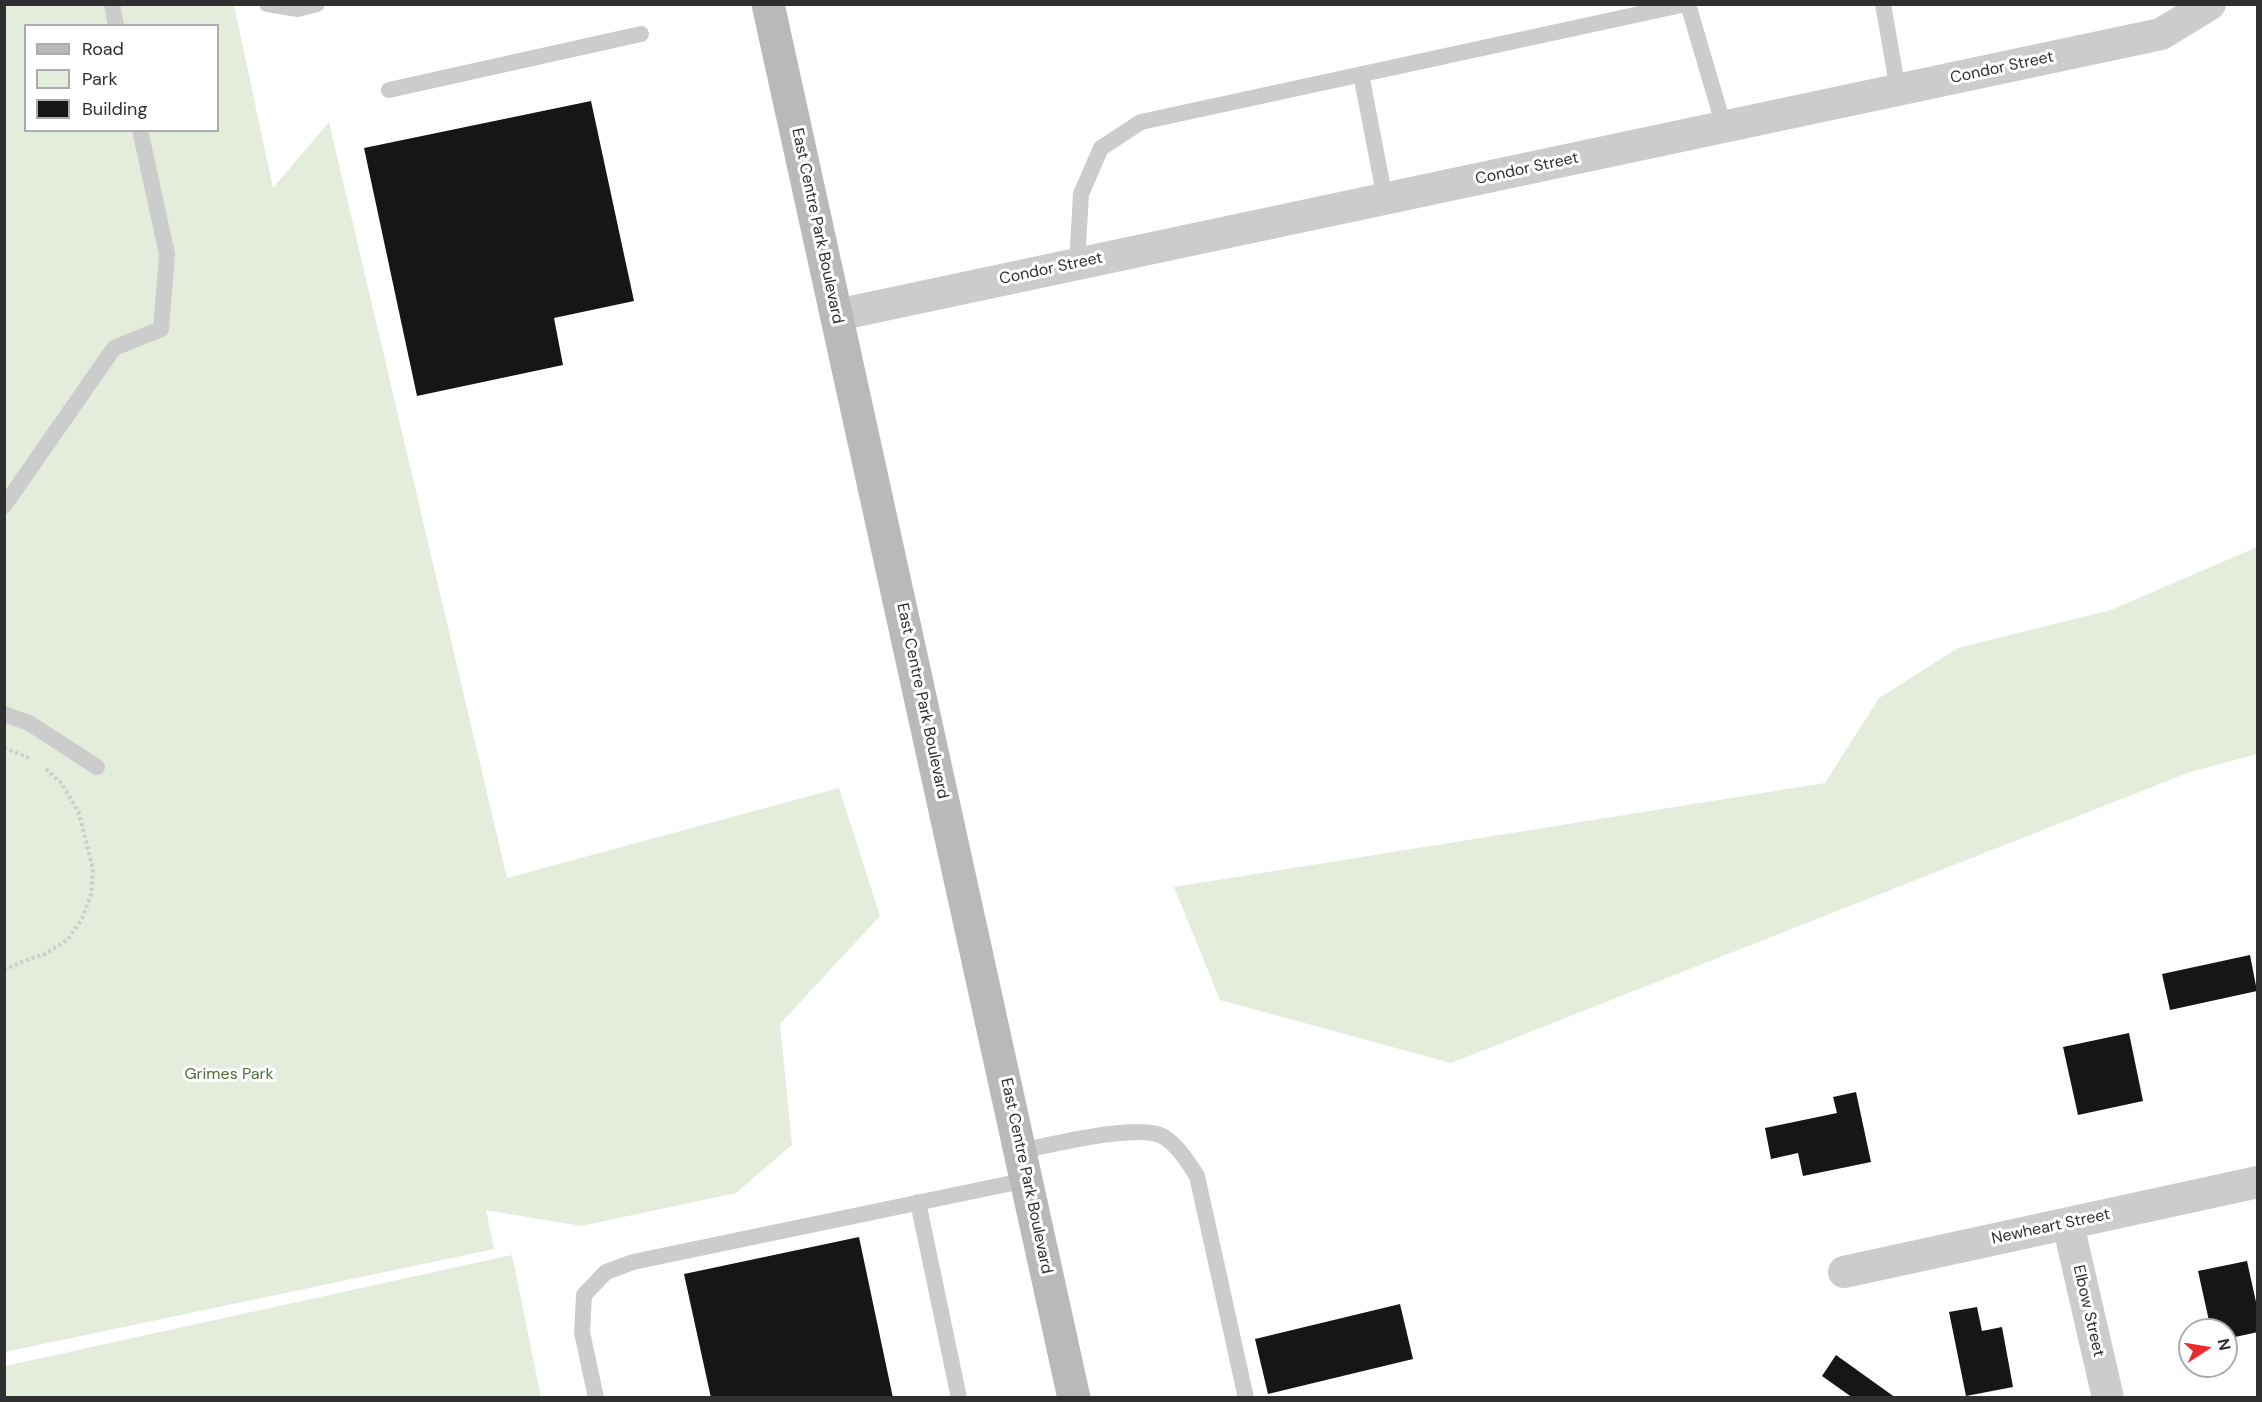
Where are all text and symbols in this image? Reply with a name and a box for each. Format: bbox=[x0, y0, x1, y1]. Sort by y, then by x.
legend bbox=[24, 24, 219, 132]
text: Road bbox=[82, 37, 124, 61]
street label: Condor Street bbox=[1949, 48, 2055, 88]
text: Park bbox=[82, 67, 118, 91]
text: Building bbox=[82, 97, 147, 121]
street label: East Centre Park Boulevard bbox=[787, 126, 847, 326]
street label: Condor Street bbox=[1474, 149, 1580, 189]
street label: Condor Street bbox=[998, 249, 1104, 289]
street label: East Centre Park Boulevard bbox=[892, 601, 952, 801]
park label: Grimes Park bbox=[184, 1065, 274, 1085]
street label: East Centre Park Boulevard bbox=[996, 1076, 1056, 1276]
street label: Newheart Street bbox=[1990, 1205, 2112, 1249]
street label: Elbow Street bbox=[2068, 1263, 2108, 1359]
north arrow bbox=[2178, 1318, 2238, 1378]
text: N bbox=[2213, 1337, 2236, 1352]

